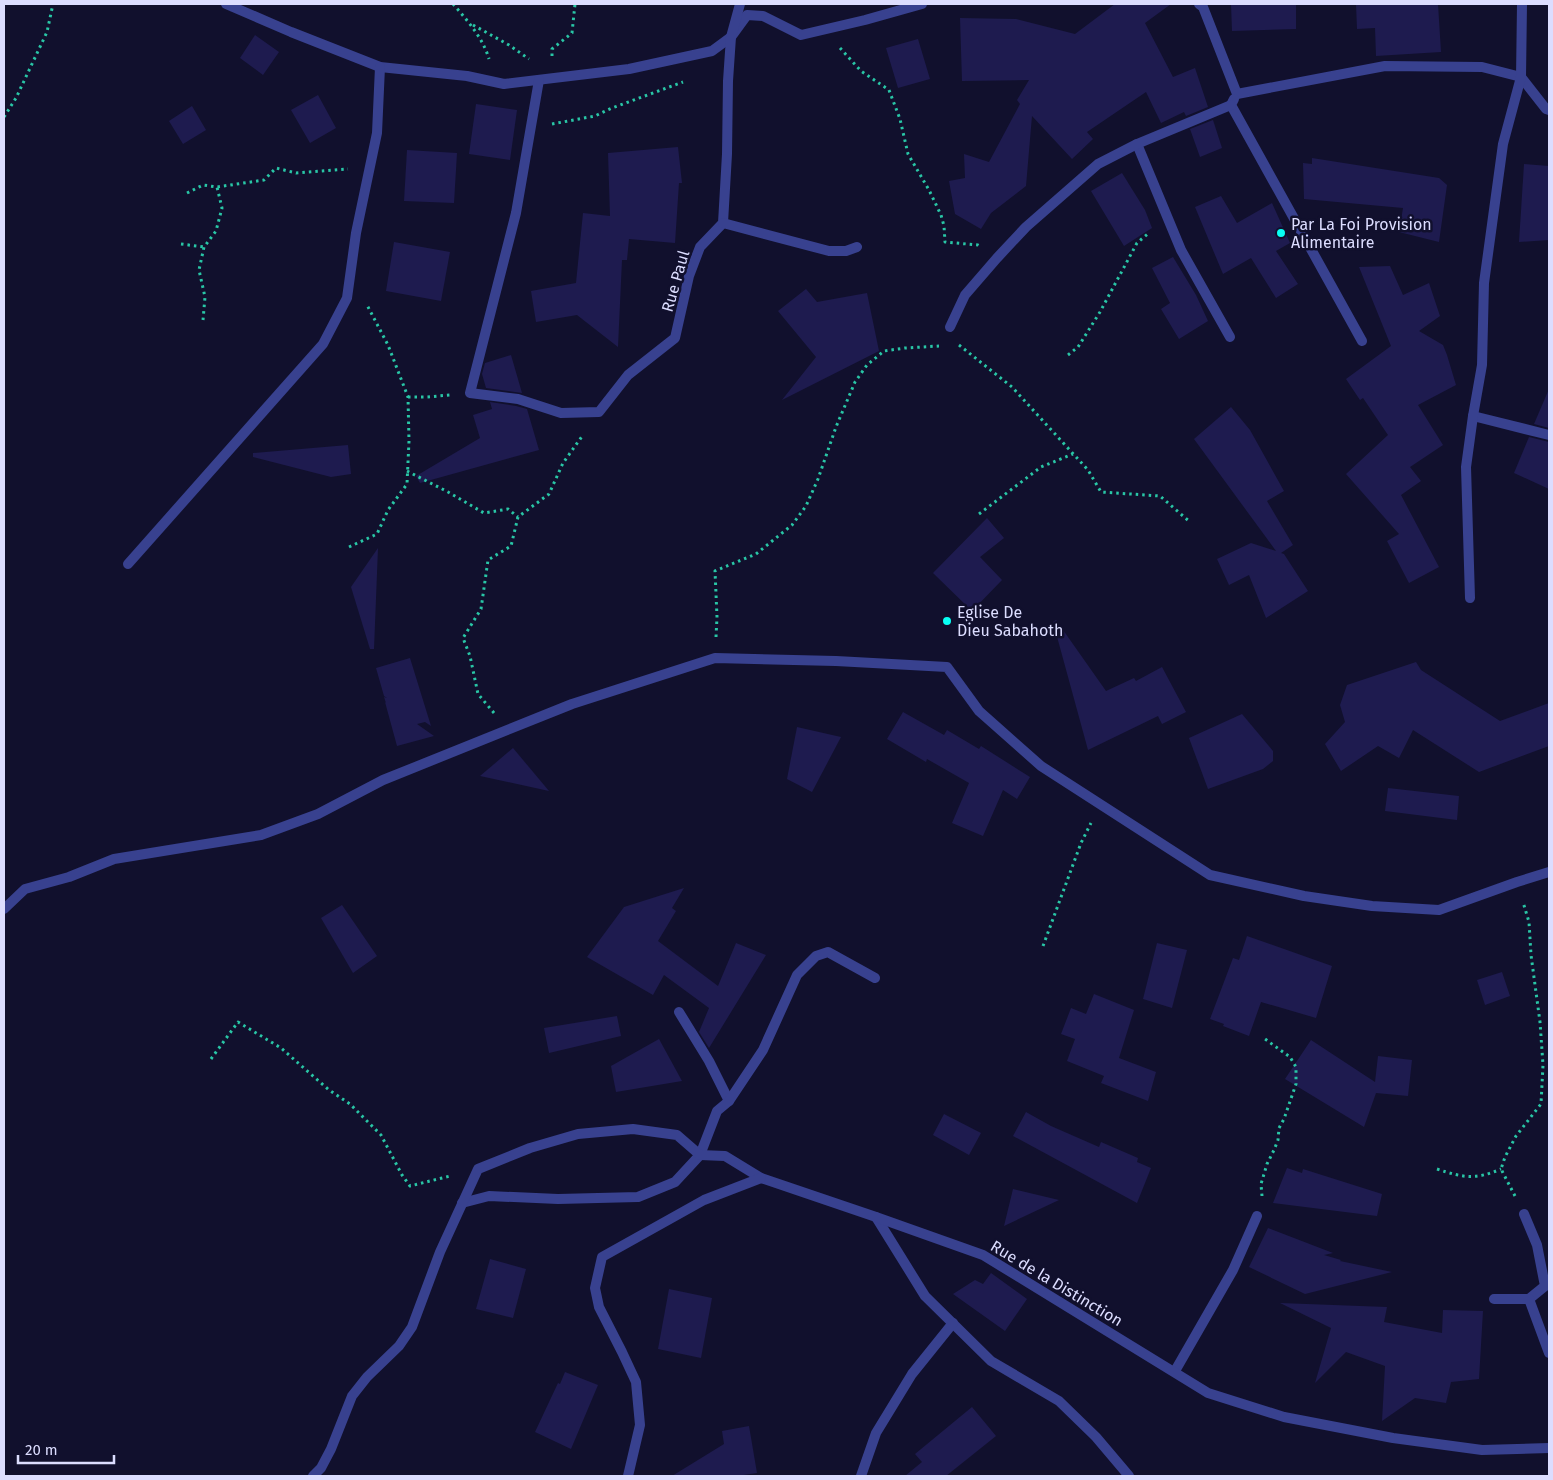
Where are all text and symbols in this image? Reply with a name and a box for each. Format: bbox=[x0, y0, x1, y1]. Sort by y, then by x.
place label: Par La Foi Provision Alimentaire bbox=[1291, 215, 1432, 252]
marker: Par La Foi Provision Alimentaire bbox=[1275, 227, 1287, 239]
street label: Rue Paul bbox=[658, 248, 693, 314]
place label: Eglise De Dieu Sabahoth bbox=[957, 603, 1063, 640]
marker: Eglise De Dieu Sabahoth bbox=[941, 615, 953, 627]
street label: Rue de la Distinction bbox=[987, 1236, 1126, 1330]
scale bar bbox=[18, 1432, 114, 1464]
text: 20 m bbox=[25, 1441, 58, 1459]

